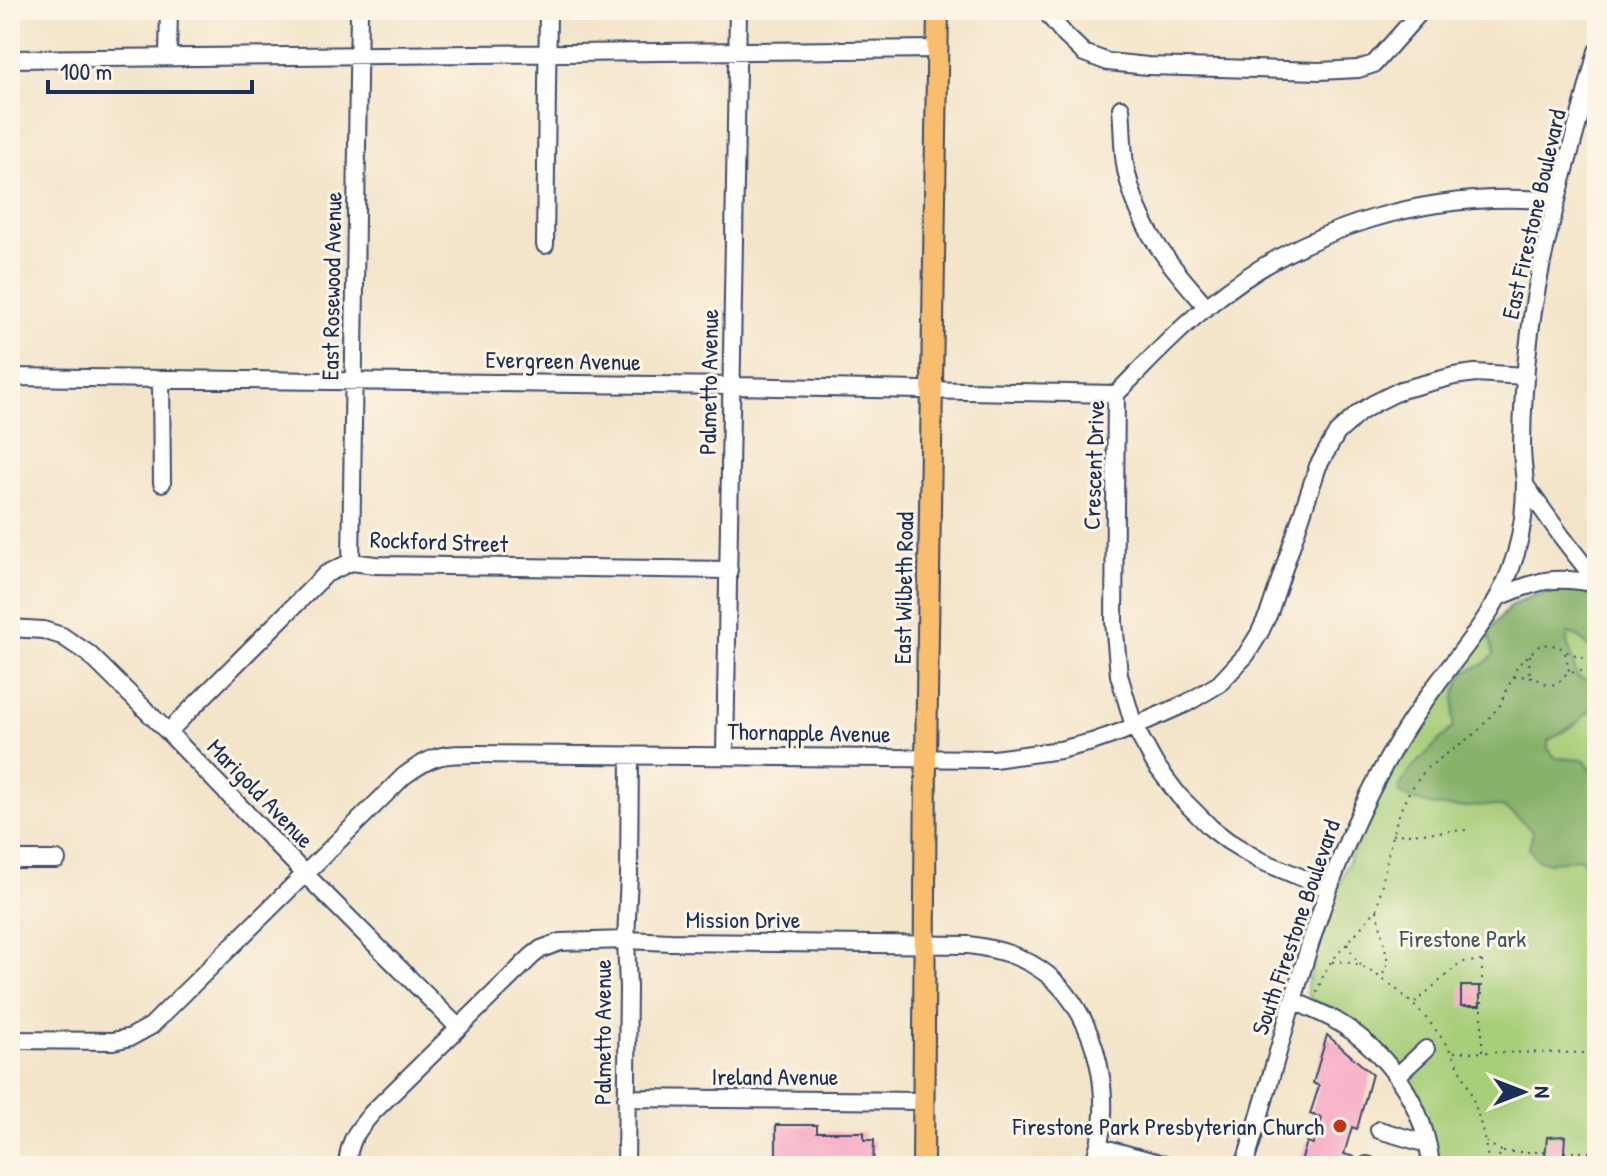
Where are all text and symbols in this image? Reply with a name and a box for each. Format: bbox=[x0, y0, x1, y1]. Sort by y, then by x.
scale bar bbox=[48, 44, 252, 94]
text: 100 m bbox=[60, 55, 112, 87]
street label: East Firestone Boulevard bbox=[1493, 106, 1573, 322]
street label: East Rosewood Avenue bbox=[313, 191, 349, 381]
street label: Palmetto Avenue bbox=[691, 308, 725, 455]
street label: Evergreen Avenue bbox=[485, 343, 641, 377]
street label: Crescent Drive bbox=[1075, 399, 1111, 530]
street label: East Wilbeth Road bbox=[886, 512, 920, 664]
street label: Rockford Street bbox=[369, 523, 509, 559]
street label: Thornapple Avenue bbox=[727, 715, 891, 749]
street label: Marigold Avenue bbox=[201, 731, 322, 855]
street label: South Firestone Boulevard bbox=[1243, 815, 1347, 1039]
street label: Mission Drive bbox=[686, 903, 801, 935]
park label: Firestone Park bbox=[1399, 922, 1526, 954]
street label: Palmetto Avenue bbox=[586, 959, 618, 1105]
north arrow bbox=[1483, 1052, 1563, 1132]
street label: Ireland Avenue bbox=[712, 1060, 839, 1092]
text: N bbox=[1528, 1086, 1558, 1098]
place label: Firestone Park Presbyterian Church bbox=[1012, 1110, 1324, 1142]
marker: Firestone Park Presbyterian Church bbox=[1331, 1117, 1349, 1135]

